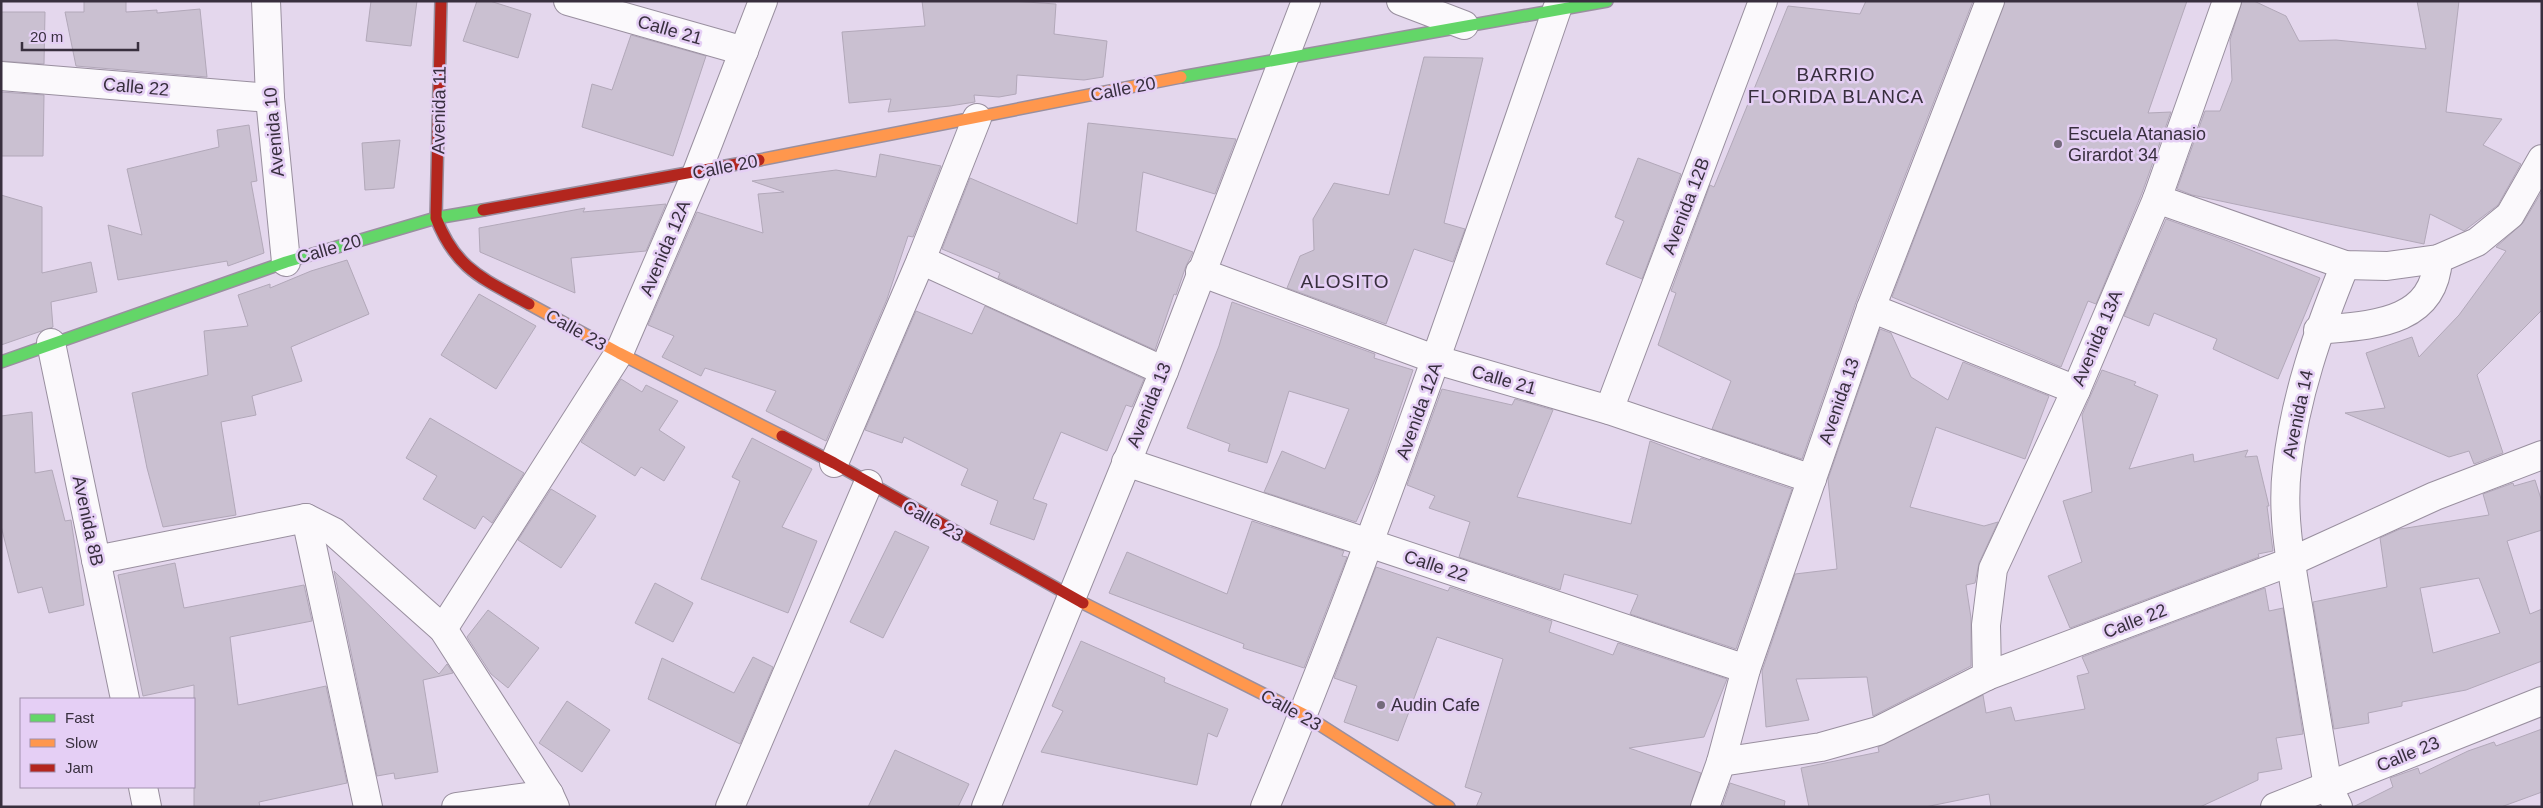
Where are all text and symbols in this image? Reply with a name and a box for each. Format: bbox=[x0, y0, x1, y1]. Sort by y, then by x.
street label: Calle 21 bbox=[635, 11, 705, 49]
scale bar bbox=[22, 20, 139, 52]
text: 20 m bbox=[30, 28, 63, 45]
district label: BARRIO FLORIDA BLANCA bbox=[1748, 64, 1924, 107]
street label: Avenida 11 bbox=[428, 66, 450, 154]
street label: Calle 20 bbox=[1089, 73, 1157, 105]
street label: Calle 22 bbox=[102, 74, 170, 100]
street label: Avenida 10 bbox=[260, 86, 288, 178]
place label: Escuela Atanasio Girardot 34 bbox=[2068, 124, 2206, 165]
marker: Escuela Atanasio Girardot 34 bbox=[2052, 138, 2064, 150]
street label: Calle 20 bbox=[691, 151, 759, 183]
street label: Avenida 12B bbox=[1658, 155, 1714, 257]
street label: Avenida 12A bbox=[636, 197, 694, 299]
street label: Calle 20 bbox=[294, 230, 364, 268]
district label: ALOSITO bbox=[1300, 271, 1390, 292]
street label: Avenida 13A bbox=[2068, 287, 2126, 389]
street label: Calle 23 bbox=[542, 305, 610, 355]
street label: Avenida 13 bbox=[1815, 355, 1863, 447]
street label: Avenida 13 bbox=[1123, 360, 1175, 450]
street label: Avenida 12A bbox=[1392, 360, 1446, 462]
street label: Calle 21 bbox=[1469, 361, 1539, 399]
street label: Avenida 14 bbox=[2279, 368, 2317, 460]
street label: Avenida 8B bbox=[69, 474, 107, 568]
street label: Calle 23 bbox=[899, 496, 967, 546]
street label: Calle 22 bbox=[1402, 546, 1470, 586]
street label: Calle 22 bbox=[2101, 600, 2169, 642]
street label: Calle 23 bbox=[1257, 685, 1325, 735]
place label: Audin Cafe bbox=[1391, 695, 1480, 715]
legend bbox=[20, 698, 195, 788]
marker: Audin Cafe bbox=[1375, 699, 1387, 711]
text: Fast bbox=[65, 709, 95, 726]
street label: Calle 23 bbox=[2374, 732, 2442, 776]
text: Slow bbox=[65, 734, 98, 751]
text: Jam bbox=[65, 759, 93, 776]

